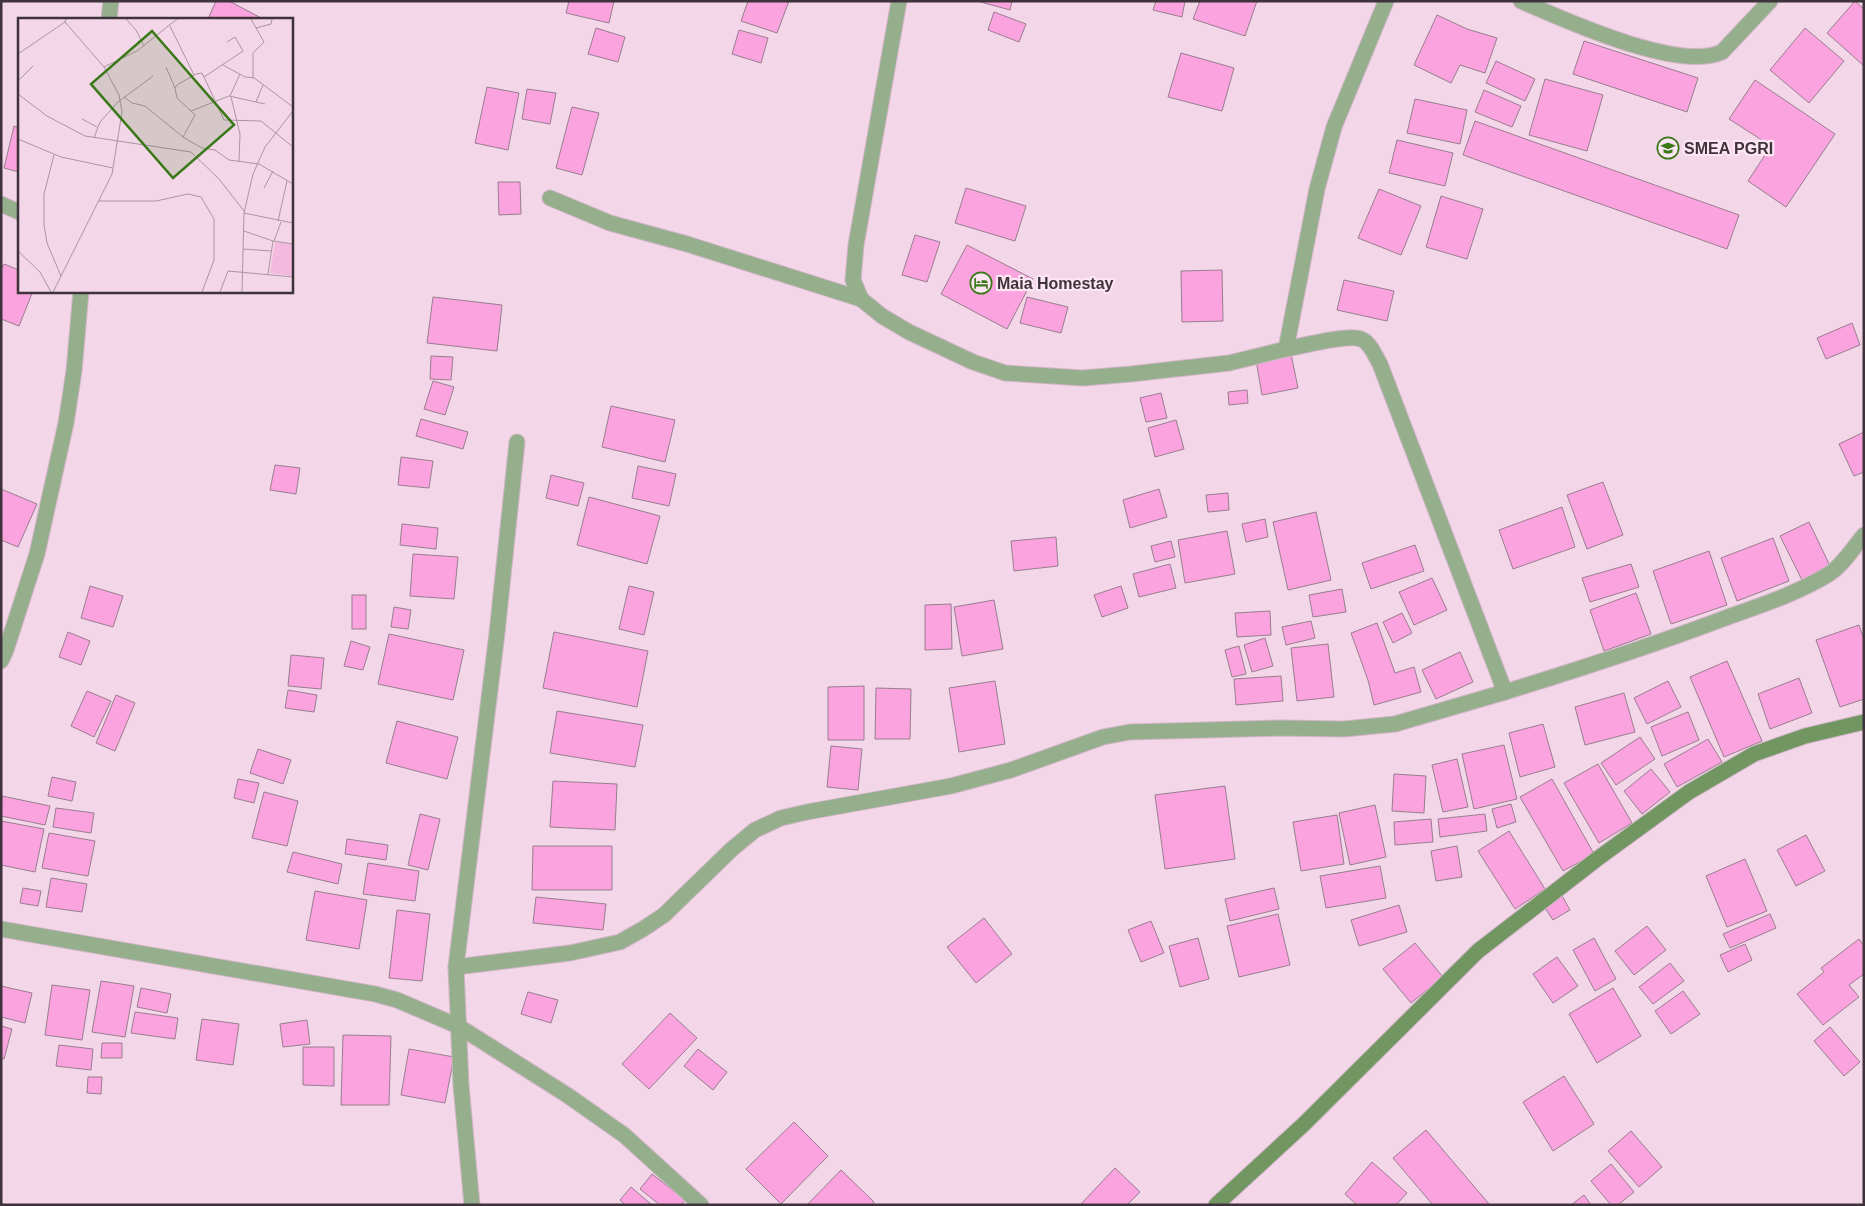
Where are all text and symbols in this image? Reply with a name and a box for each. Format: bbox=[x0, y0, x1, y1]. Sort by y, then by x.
inset map bbox=[18, 18, 292, 292]
school or university icon: SMEA PGRI bbox=[1656, 136, 1680, 160]
place label: SMEA PGRI bbox=[1684, 140, 1773, 157]
hotel icon: Maia Homestay bbox=[969, 271, 993, 295]
place label: Maia Homestay bbox=[997, 275, 1114, 292]

